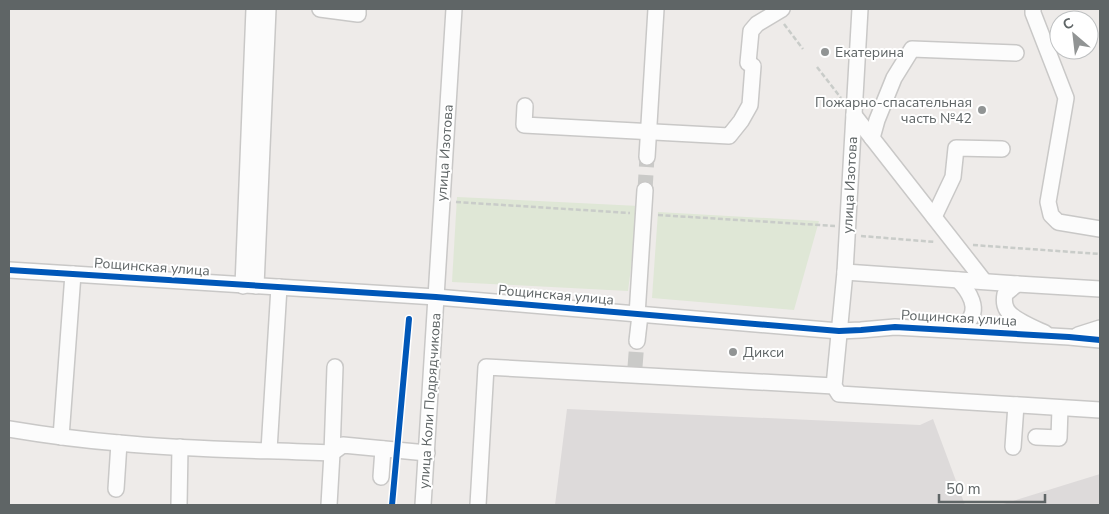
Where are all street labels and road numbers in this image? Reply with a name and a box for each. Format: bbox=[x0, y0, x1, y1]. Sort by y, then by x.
street label: улица Изотова bbox=[432, 104, 458, 202]
street label: улица Изотова bbox=[838, 136, 862, 234]
street label: Рощинская улица bbox=[93, 253, 211, 281]
street label: Рощинская улица bbox=[497, 280, 615, 310]
street label: Рощинская улица bbox=[900, 305, 1018, 331]
street label: улица Коли Подрядчикова bbox=[414, 312, 446, 490]

